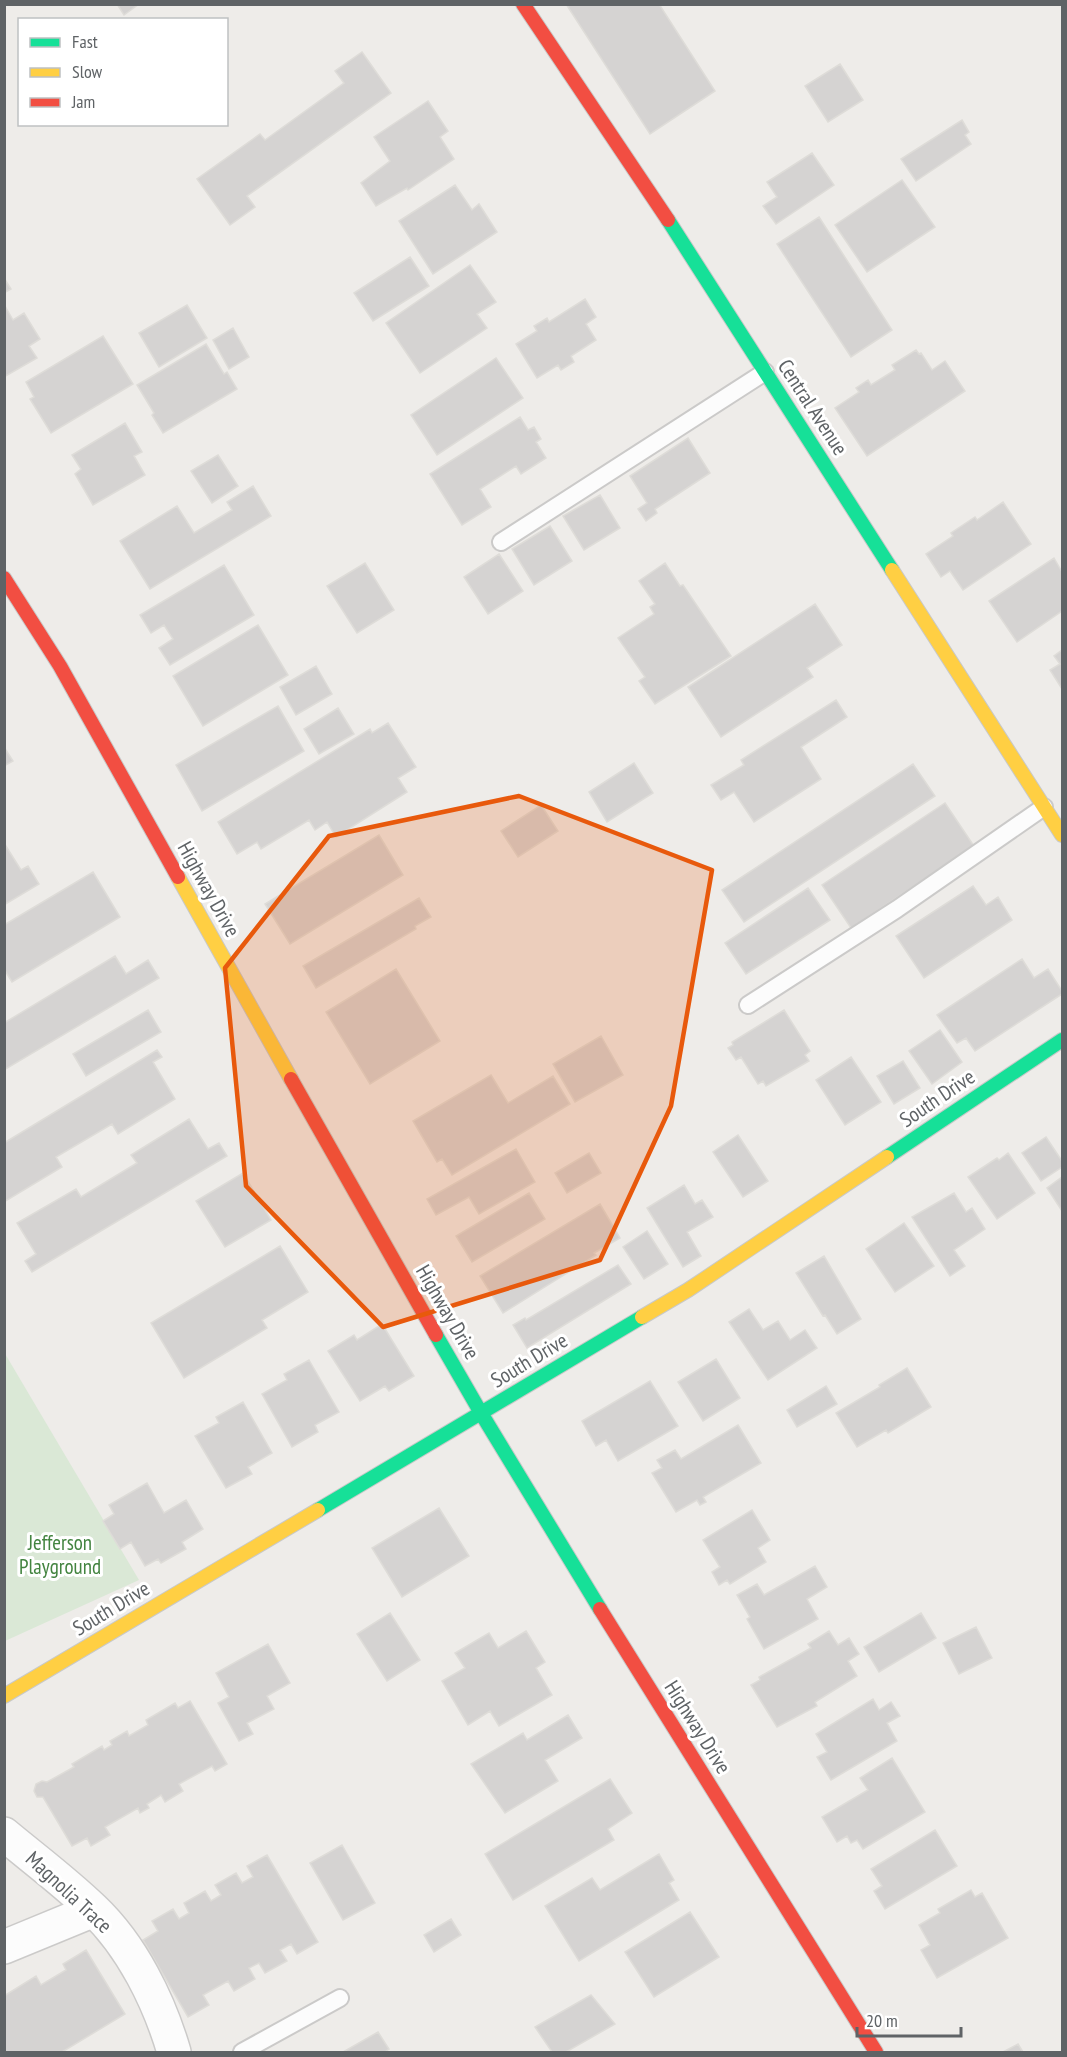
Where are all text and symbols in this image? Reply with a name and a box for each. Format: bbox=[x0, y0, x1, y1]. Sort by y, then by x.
legend bbox=[18, 18, 228, 126]
text: Fast bbox=[72, 30, 98, 53]
text: Slow bbox=[72, 60, 103, 83]
text: Jam bbox=[71, 90, 95, 113]
street label: Central Avenue bbox=[772, 354, 854, 460]
street label: Highway Drive bbox=[172, 837, 246, 941]
street label: South Drive bbox=[894, 1063, 980, 1133]
street label: Highway Drive bbox=[410, 1260, 486, 1364]
street label: South Drive bbox=[486, 1327, 572, 1393]
park label: Jefferson Playground bbox=[19, 1529, 101, 1580]
street label: South Drive bbox=[68, 1575, 154, 1641]
street label: Highway Drive bbox=[659, 1675, 737, 1779]
street label: Magnolia Trace bbox=[20, 1845, 118, 1939]
scale bar bbox=[857, 2000, 960, 2038]
text: 20 m bbox=[866, 2009, 898, 2032]

